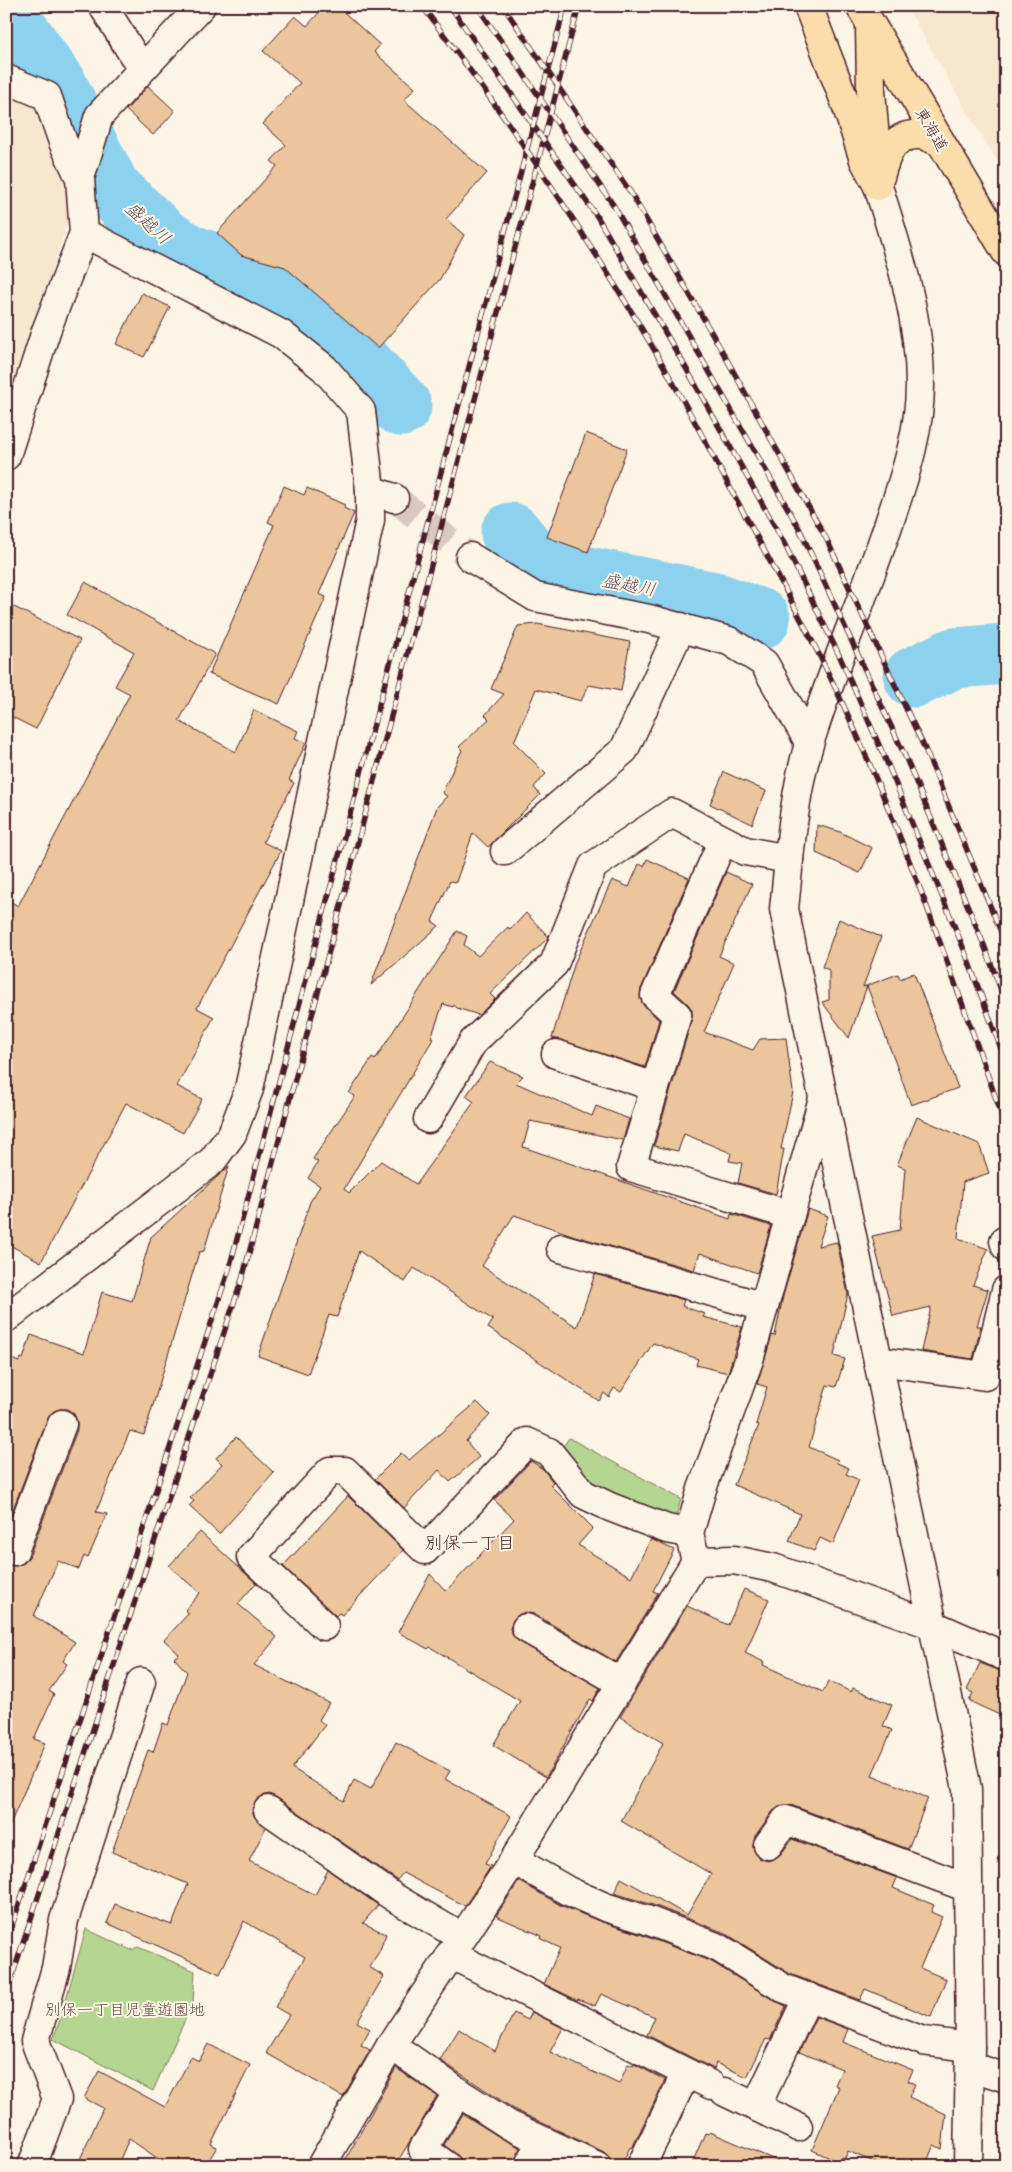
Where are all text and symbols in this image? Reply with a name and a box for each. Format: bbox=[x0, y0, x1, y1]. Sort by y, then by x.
street label: 東海道 bbox=[911, 104, 952, 155]
water label: 盛越川 bbox=[121, 197, 175, 249]
water label: 盛越川 bbox=[600, 569, 658, 601]
district label: 別保一丁目 bbox=[425, 1532, 515, 1554]
park label: 別保一丁目児童遊園地 bbox=[45, 2000, 205, 2019]

